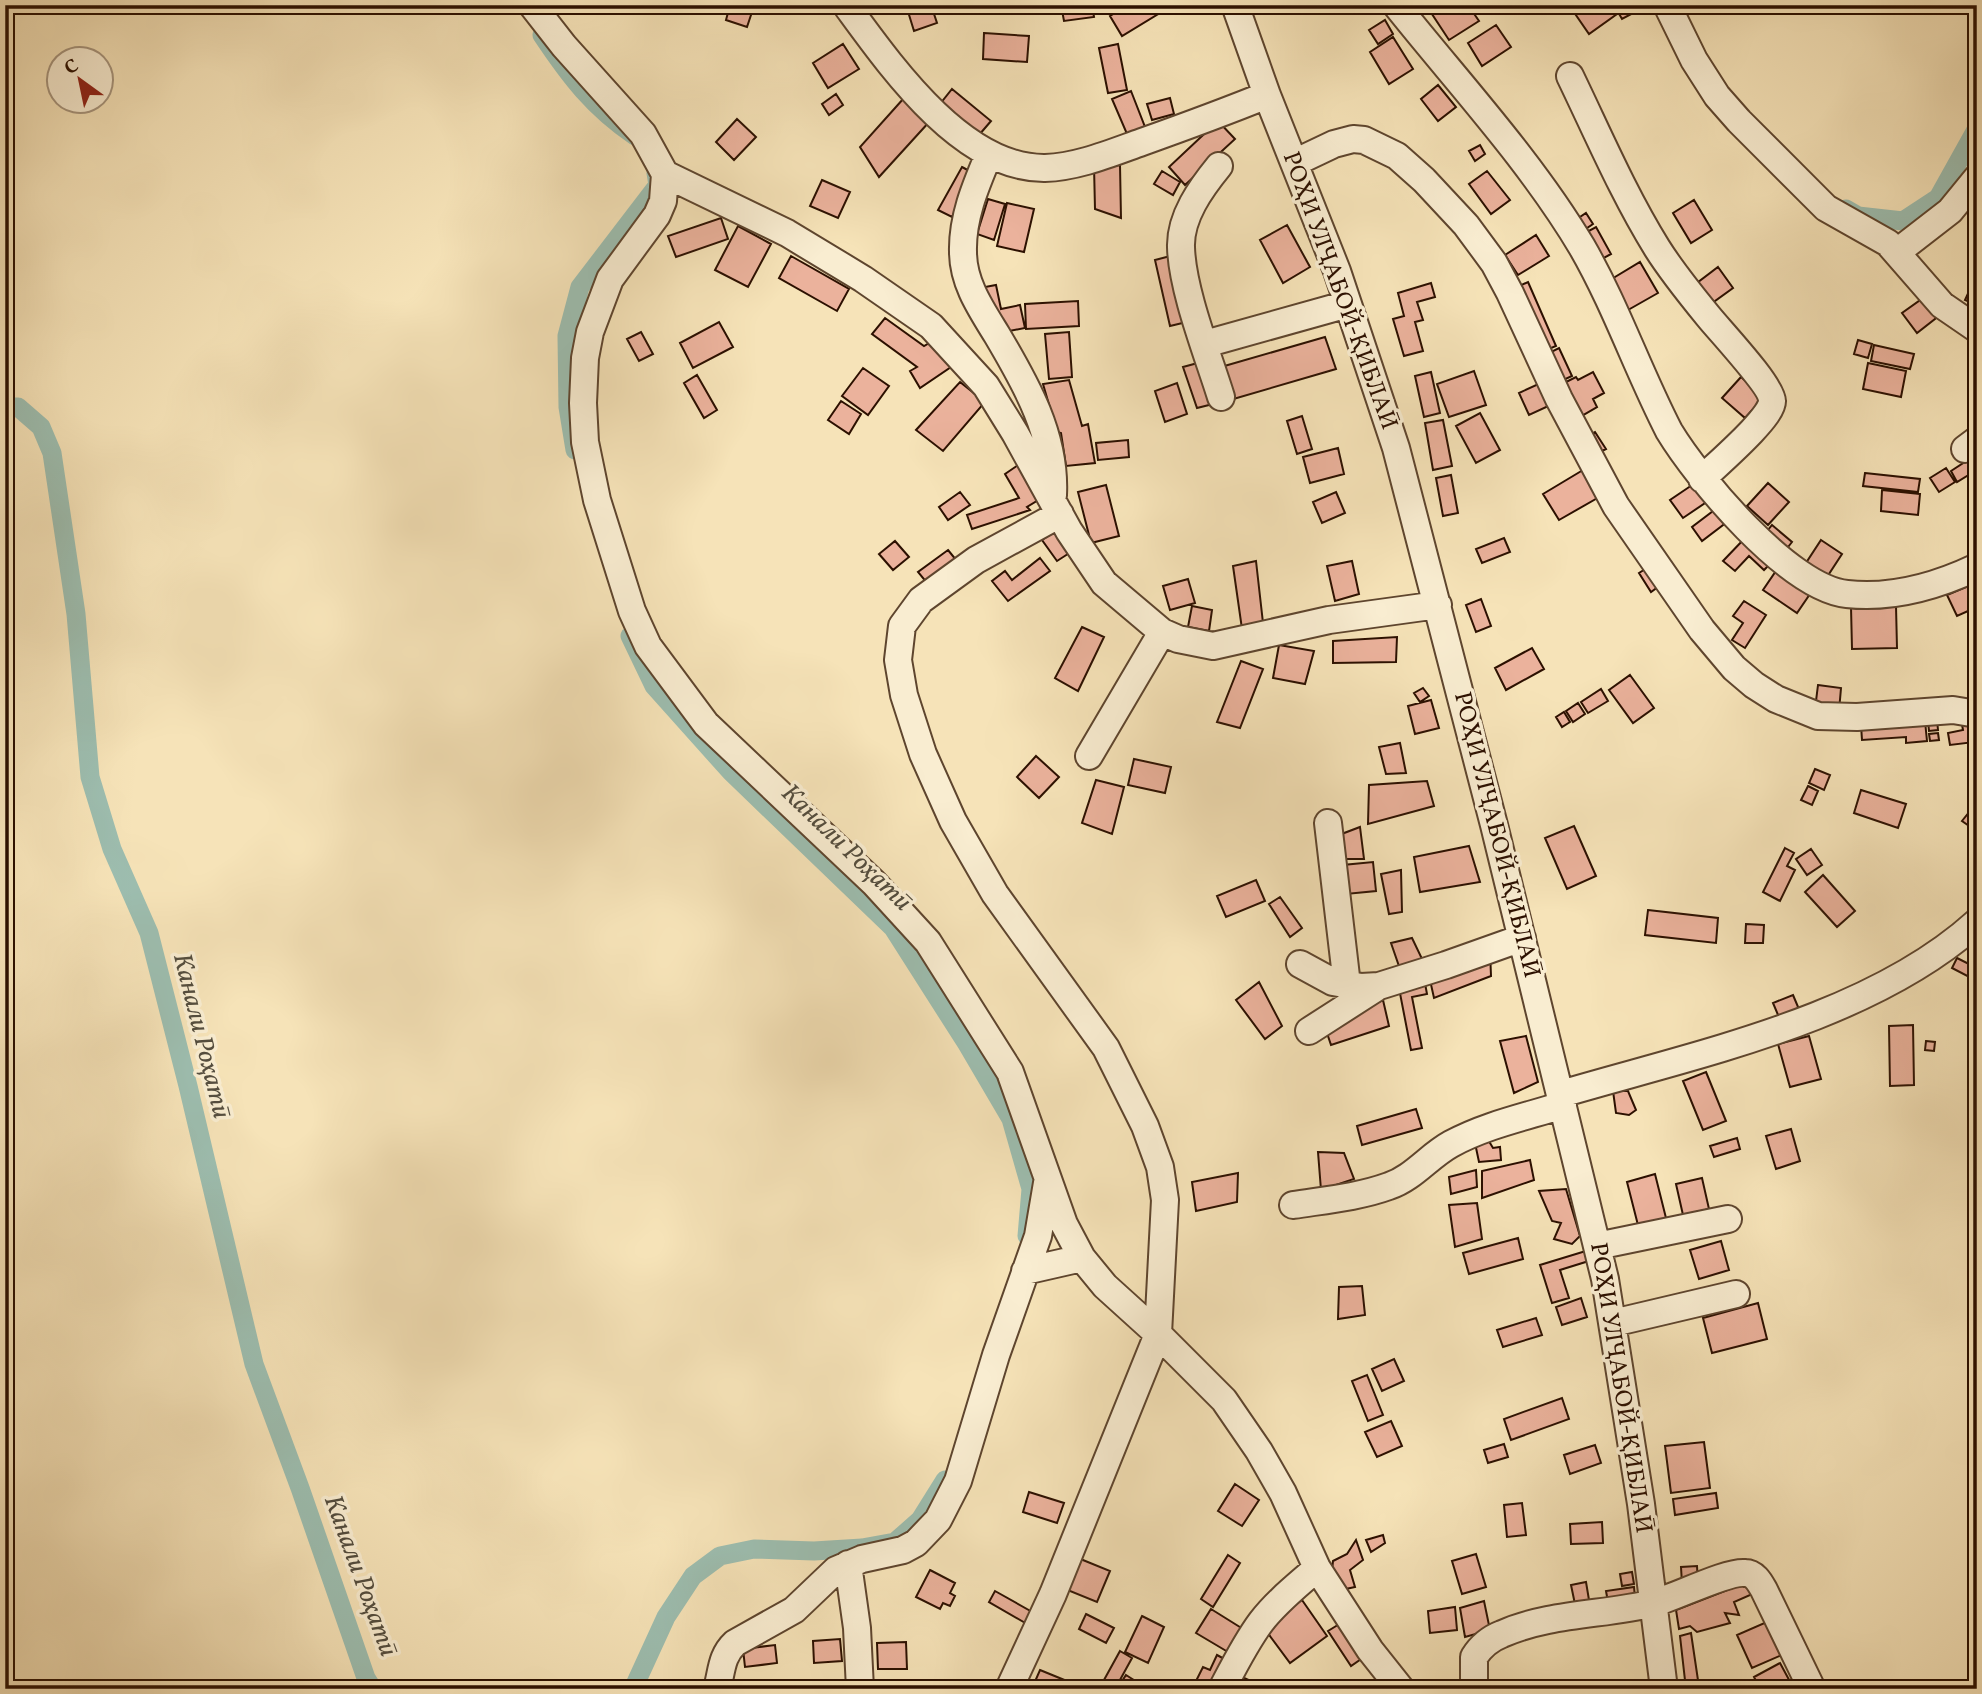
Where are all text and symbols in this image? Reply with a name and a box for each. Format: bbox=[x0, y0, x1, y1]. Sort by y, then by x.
north arrow bbox=[46, 46, 116, 116]
text: С bbox=[60, 53, 84, 82]
street label: РОҲИ УЛҶАБОЙ-ҚИБЛАӢ bbox=[1273, 147, 1405, 435]
street label: РОҲИ УЛҶАБОЙ-ҚИБЛАӢ bbox=[1444, 688, 1548, 982]
water label: Канали Роҳатӣ bbox=[773, 776, 919, 920]
water label: Канали Роҳатӣ bbox=[163, 949, 239, 1123]
street label: РОҲИ УЛҶАБОЙ-ҚИБЛАӢ bbox=[1580, 1240, 1660, 1536]
water label: Канали Роҳатӣ bbox=[314, 1490, 406, 1662]

